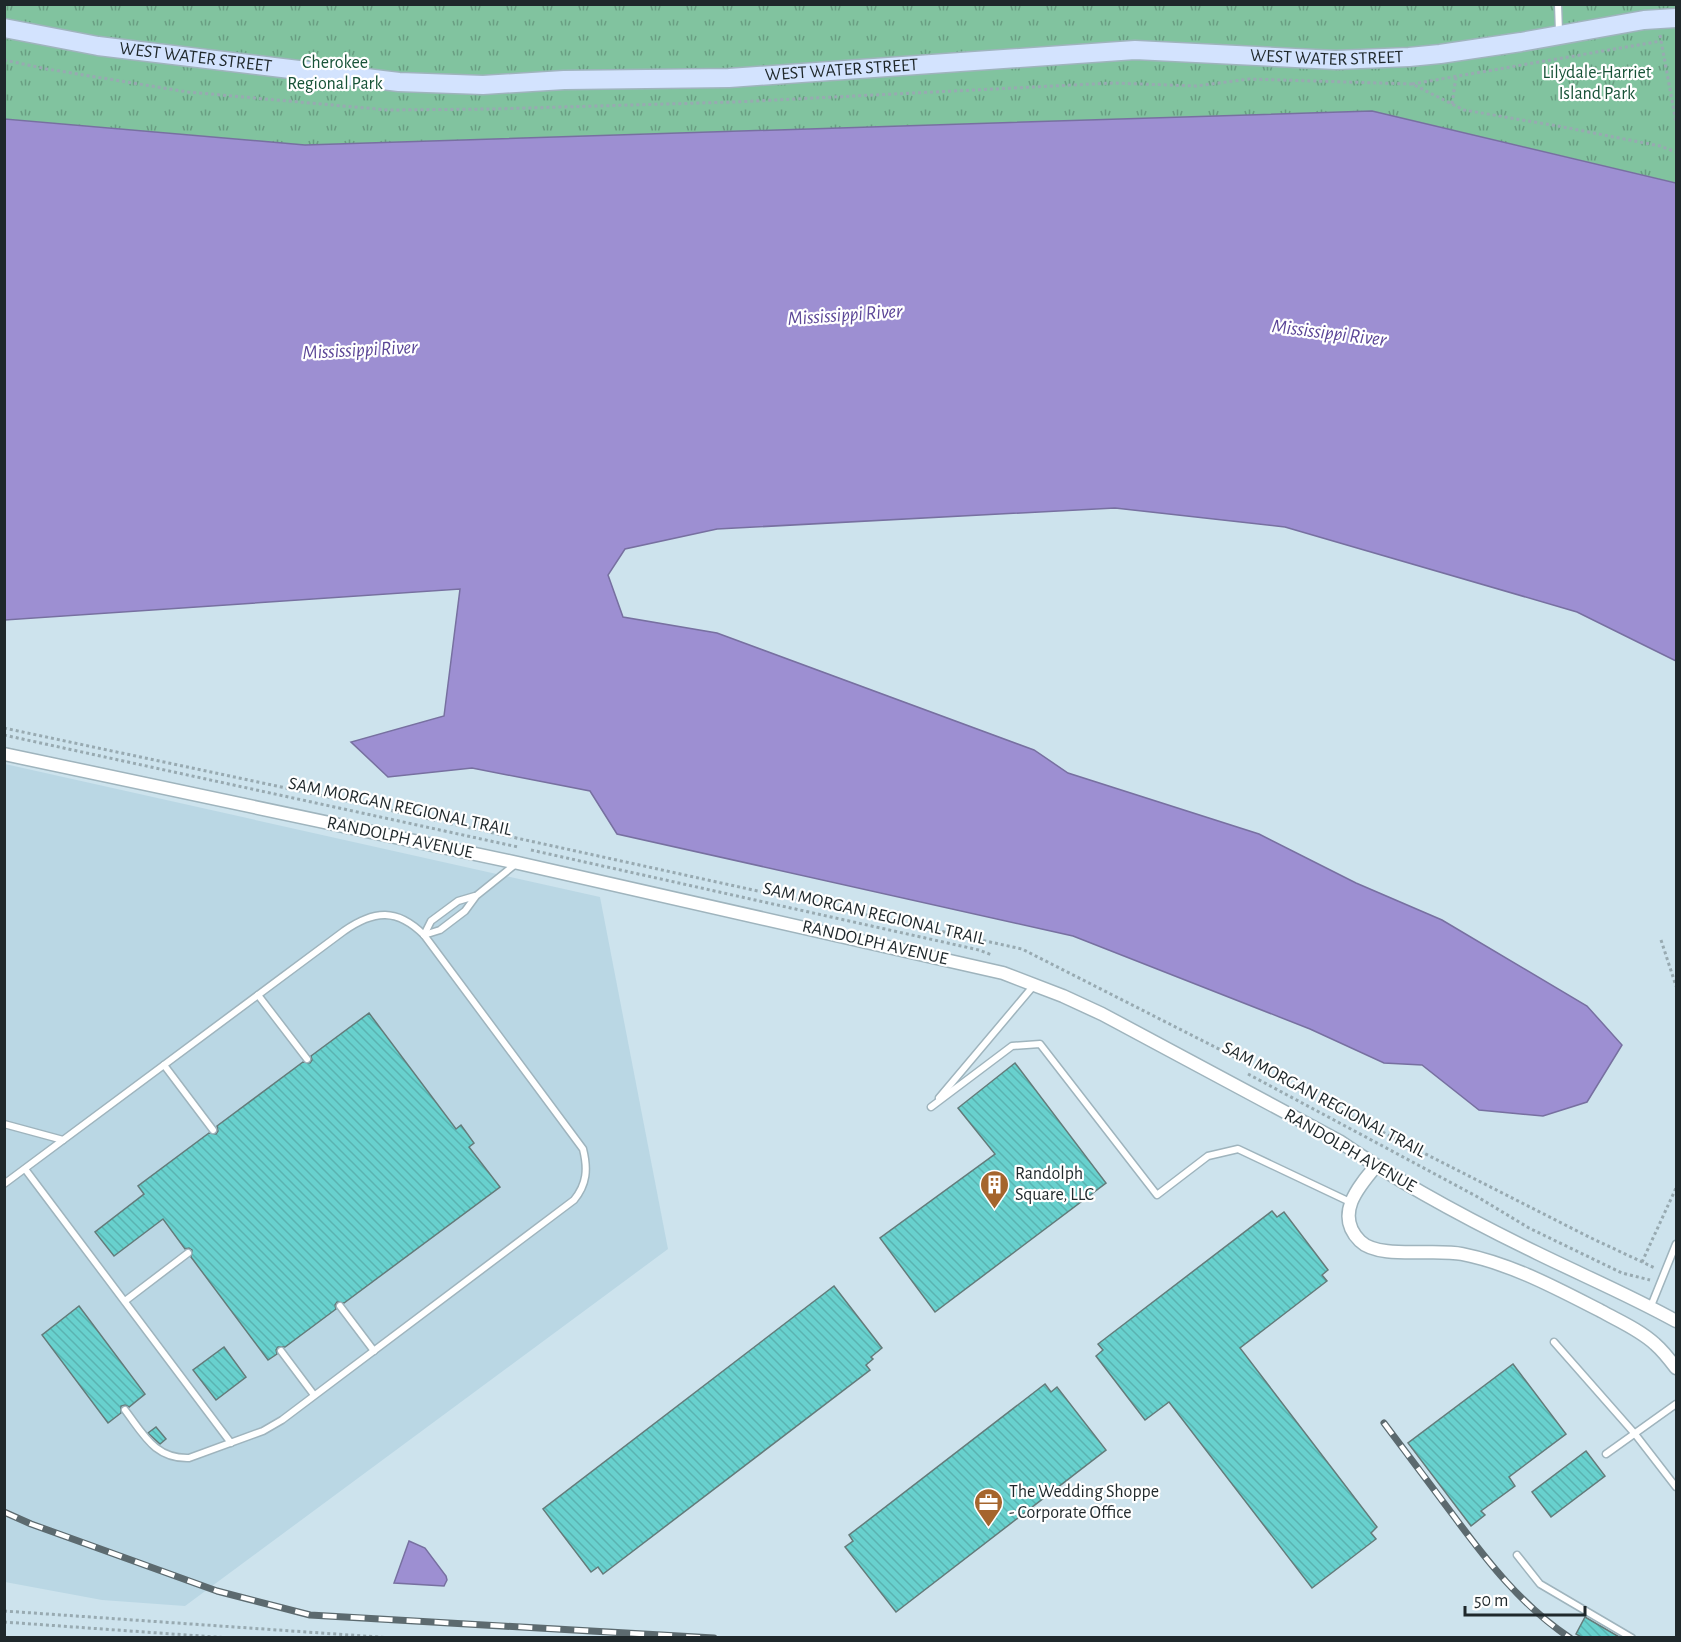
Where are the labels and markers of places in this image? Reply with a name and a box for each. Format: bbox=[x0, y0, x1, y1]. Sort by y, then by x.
place label: Randolph Square, LLC bbox=[1015, 1165, 1094, 1204]
building icon: Randolph Square, LLC bbox=[978, 1168, 1010, 1210]
place label: The Wedding Shoppe - Corporate Office bbox=[1009, 1483, 1159, 1522]
office icon: The Wedding Shoppe - Corporate Office bbox=[972, 1486, 1004, 1528]

